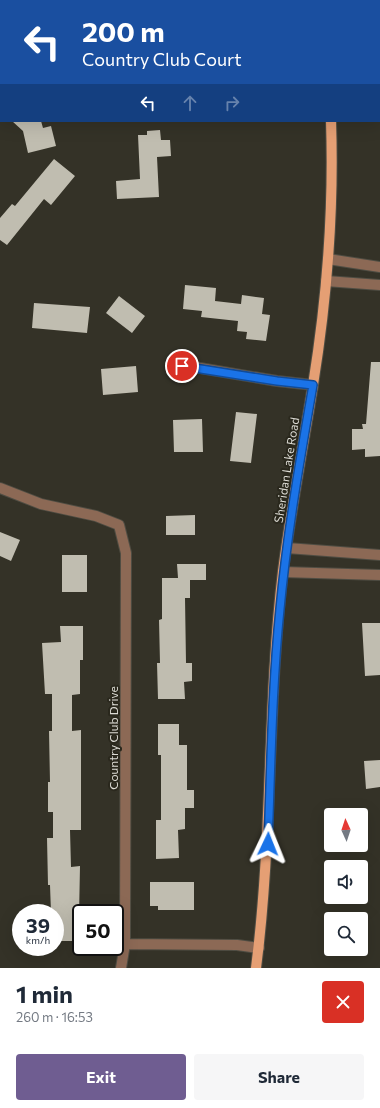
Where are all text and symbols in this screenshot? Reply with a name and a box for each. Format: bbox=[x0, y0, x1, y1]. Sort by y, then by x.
text: 200 m bbox=[82, 14, 165, 48]
icon: left bbox=[16, 16, 68, 68]
text: Country Club Court bbox=[82, 48, 242, 70]
icon: left bbox=[137, 92, 159, 114]
icon: ahead bbox=[179, 92, 201, 114]
icon: right bbox=[221, 92, 243, 114]
pin bbox=[165, 349, 199, 383]
icon: arrive bbox=[171, 355, 193, 377]
street label: Sheridan Lake Road bbox=[271, 416, 301, 524]
street label: Country Club Drive bbox=[106, 686, 120, 790]
north arrow bbox=[324, 808, 368, 852]
map controls bbox=[324, 808, 368, 956]
position arrow bbox=[247, 823, 289, 865]
button: sound bbox=[324, 860, 368, 904]
speed limit sign: 50 bbox=[72, 904, 124, 956]
button: search bbox=[324, 912, 368, 956]
text: 39 bbox=[26, 913, 50, 937]
text: km/h bbox=[26, 934, 50, 946]
text: 1 min bbox=[16, 979, 73, 1008]
button: close bbox=[322, 981, 364, 1023]
text: 260 m · 16:53 bbox=[16, 1009, 93, 1025]
button: Exit bbox=[16, 1054, 186, 1100]
button: Share bbox=[194, 1054, 364, 1100]

